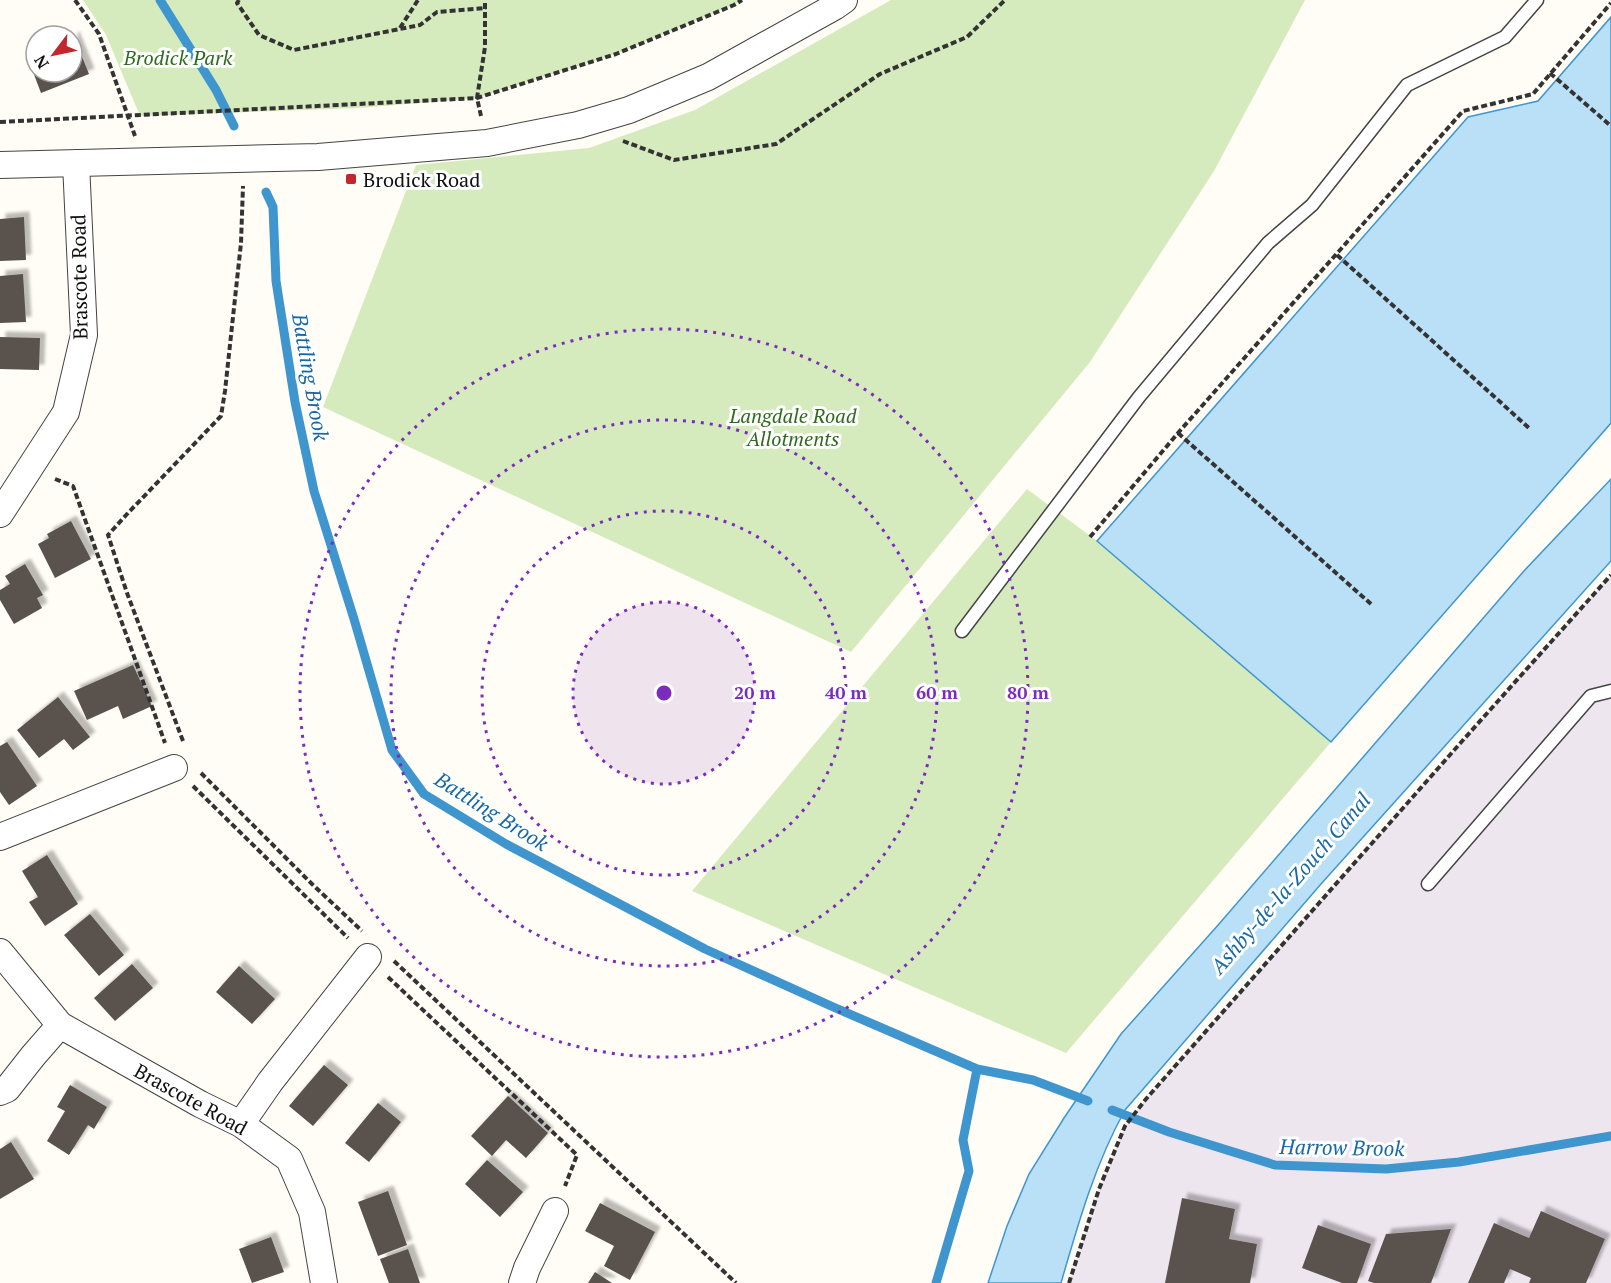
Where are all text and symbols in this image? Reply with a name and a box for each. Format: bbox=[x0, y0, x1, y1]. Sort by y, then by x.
north arrow bbox=[24, 24, 84, 84]
park label: Brodick Park bbox=[123, 44, 233, 71]
text: N bbox=[29, 51, 54, 73]
place label: Brodick Road bbox=[363, 166, 480, 193]
marker: Brodick Road bbox=[344, 172, 358, 186]
street label: Brascote Road bbox=[64, 214, 94, 340]
water label: Battling Brook bbox=[286, 310, 336, 444]
park label: Langdale Road Allotments bbox=[728, 402, 857, 452]
text: 20 m bbox=[734, 680, 776, 704]
text: 40 m bbox=[825, 680, 867, 704]
text: 60 m bbox=[916, 680, 958, 704]
text: 80 m bbox=[1007, 680, 1049, 704]
centre of rings bbox=[654, 683, 674, 703]
water label: Battling Brook bbox=[429, 764, 555, 858]
water label: Ashby-de-la-Zouch Canal bbox=[1202, 786, 1377, 981]
street label: Brascote Road bbox=[130, 1057, 252, 1141]
water label: Harrow Brook bbox=[1278, 1132, 1406, 1162]

